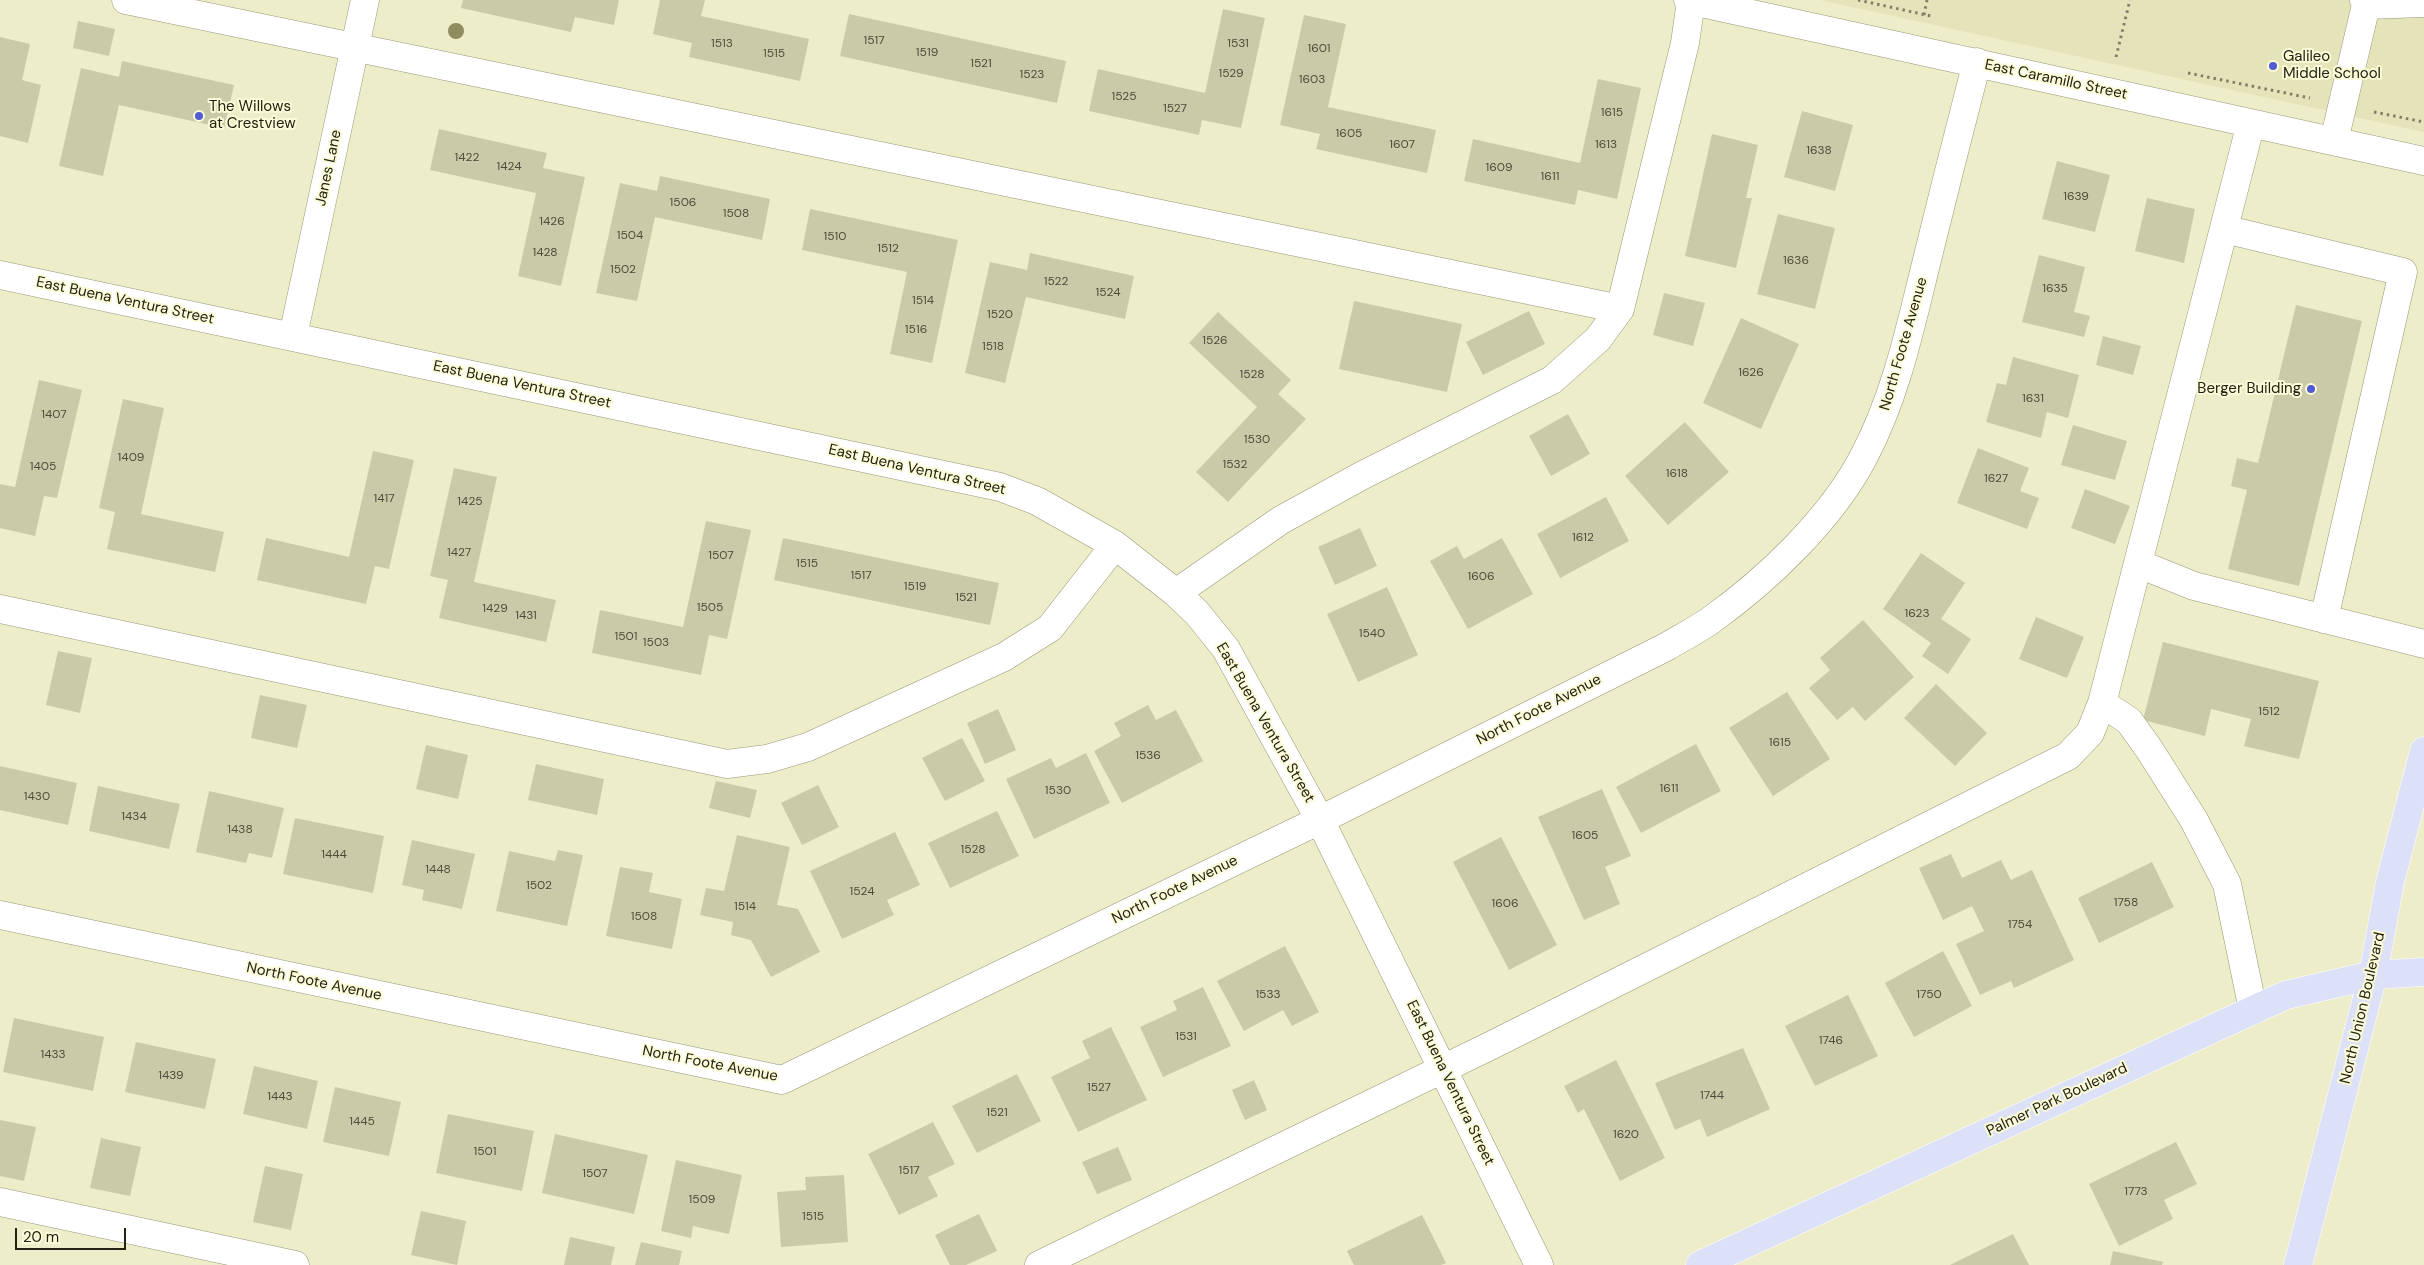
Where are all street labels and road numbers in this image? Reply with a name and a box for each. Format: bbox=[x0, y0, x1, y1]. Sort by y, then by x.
street label: East Caramillo Street bbox=[1983, 56, 2129, 104]
street label: Janes Lane bbox=[312, 128, 346, 208]
street label: East Buena Ventura Street bbox=[34, 273, 216, 329]
street label: North Foote Avenue bbox=[1876, 275, 1932, 413]
street label: East Buena Ventura Street bbox=[431, 357, 613, 413]
street label: East Buena Ventura Street bbox=[827, 441, 1007, 499]
street label: East Buena Ventura Street bbox=[1212, 640, 1318, 806]
street label: North Foote Avenue bbox=[1474, 671, 1604, 749]
street label: North Foote Avenue bbox=[1109, 852, 1241, 928]
street label: North Union Boulevard bbox=[2337, 930, 2389, 1086]
street label: North Foote Avenue bbox=[245, 959, 383, 1005]
street label: East Buena Ventura Street bbox=[1402, 997, 1498, 1169]
street label: North Foote Avenue bbox=[641, 1042, 779, 1086]
street label: Palmer Park Boulevard bbox=[1984, 1059, 2130, 1141]

